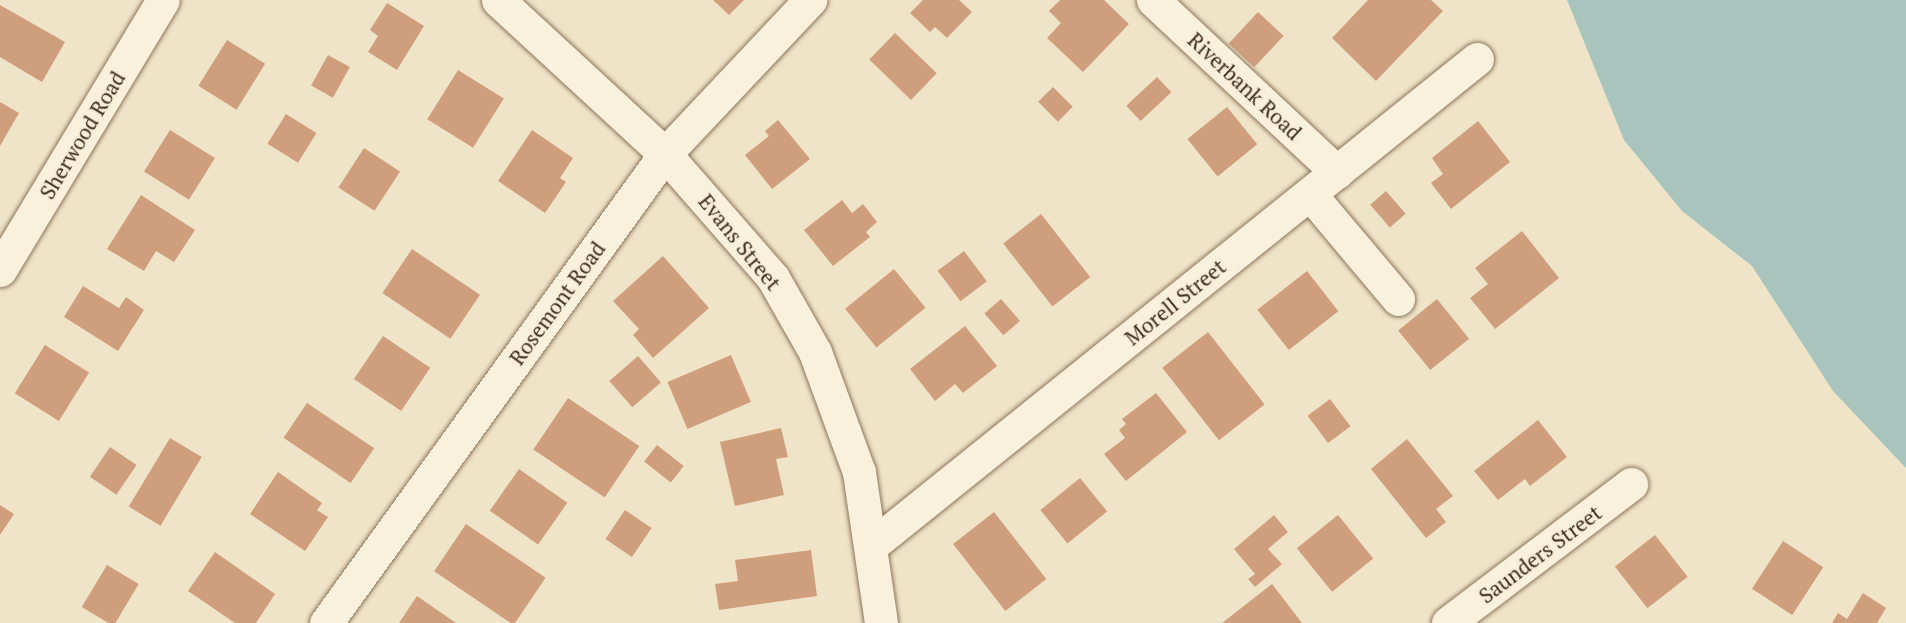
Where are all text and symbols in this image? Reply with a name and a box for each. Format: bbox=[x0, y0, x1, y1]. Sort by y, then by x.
street label: Riverbank Road bbox=[1183, 27, 1307, 145]
street label: Sherwood Road bbox=[34, 67, 130, 203]
street label: Evans Street bbox=[694, 189, 786, 295]
street label: Rosemont Road bbox=[504, 236, 610, 370]
street label: Morell Street bbox=[1120, 254, 1230, 350]
street label: Saunders Street bbox=[1474, 500, 1606, 608]

